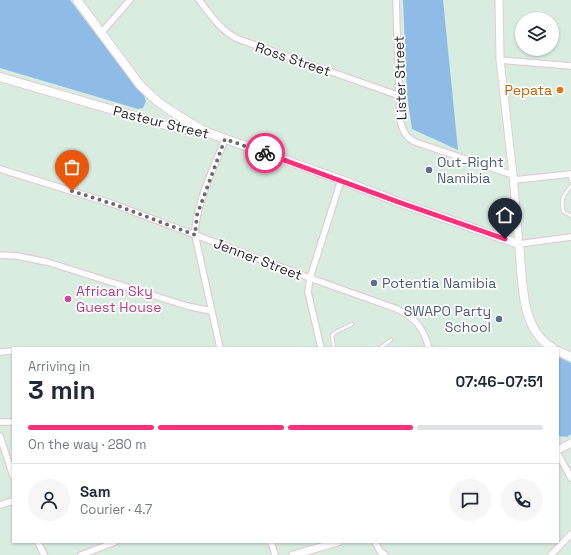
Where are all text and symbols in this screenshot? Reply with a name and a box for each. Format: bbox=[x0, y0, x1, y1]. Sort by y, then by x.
map controls bbox=[515, 12, 559, 56]
button: layers bbox=[515, 12, 559, 56]
street label: Lister Street bbox=[390, 35, 410, 121]
street label: Ross Street bbox=[253, 38, 333, 80]
place label: Pepata bbox=[504, 81, 552, 99]
marker: Pepata bbox=[555, 85, 565, 95]
street label: Pasteur Street bbox=[111, 101, 211, 143]
courier bbox=[245, 133, 285, 173]
icon: bike bbox=[254, 142, 276, 164]
pin bbox=[55, 150, 89, 191]
place label: Out-Right Namibia bbox=[437, 153, 504, 187]
icon: bag bbox=[61, 156, 83, 178]
marker: Out-Right Namibia bbox=[424, 165, 434, 175]
pin bbox=[488, 198, 522, 239]
icon: home bbox=[494, 204, 516, 226]
street label: Jenner Street bbox=[211, 234, 305, 284]
place label: Potentia Namibia bbox=[382, 274, 496, 292]
marker: Potentia Namibia bbox=[369, 278, 379, 288]
place label: African Sky Guest House bbox=[76, 282, 161, 316]
marker: African Sky Guest House bbox=[63, 294, 73, 304]
place label: SWAPO Party School bbox=[404, 302, 491, 336]
marker: SWAPO Party School bbox=[494, 314, 504, 324]
text: Arriving in bbox=[28, 358, 90, 375]
text: 07:46–07:51 bbox=[456, 372, 543, 391]
text: 3 min bbox=[28, 373, 96, 407]
text: On the way · 280 m bbox=[28, 436, 146, 453]
button: person bbox=[28, 479, 70, 521]
button: chat bbox=[449, 479, 491, 521]
button: phone bbox=[501, 479, 543, 521]
text: Sam bbox=[80, 482, 111, 501]
text: Courier · 4.7 bbox=[80, 501, 152, 518]

